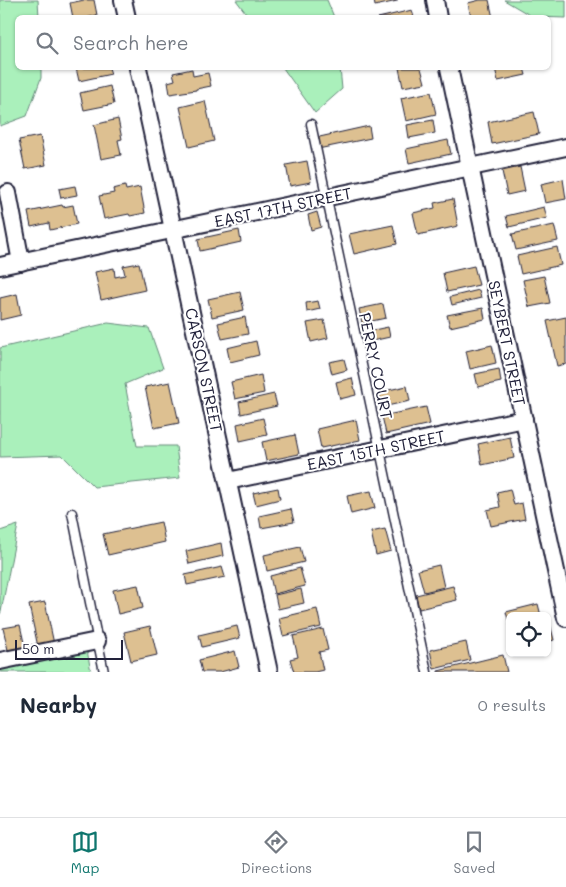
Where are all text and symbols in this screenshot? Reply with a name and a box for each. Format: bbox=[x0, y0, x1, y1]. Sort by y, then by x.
search box bbox=[15, 15, 551, 70]
icon: search bbox=[33, 29, 61, 57]
text: Search here bbox=[73, 30, 189, 55]
street label: EAST 17TH STREET bbox=[212, 182, 354, 231]
street label: SEYBERT STREET bbox=[484, 278, 531, 408]
street label: CARSON STREET bbox=[181, 306, 228, 434]
street label: PERRY COURT bbox=[355, 310, 398, 421]
street label: EAST 15TH STREET bbox=[305, 425, 447, 474]
map controls bbox=[506, 612, 551, 657]
button: locate bbox=[506, 612, 551, 657]
scale bar bbox=[15, 637, 122, 660]
text: 50 m bbox=[22, 639, 54, 658]
text: Nearby bbox=[20, 691, 97, 718]
text: 0 results bbox=[478, 694, 546, 715]
tab: Map bbox=[71, 828, 99, 877]
tab: Directions bbox=[241, 828, 312, 877]
tab: Saved bbox=[454, 828, 495, 877]

